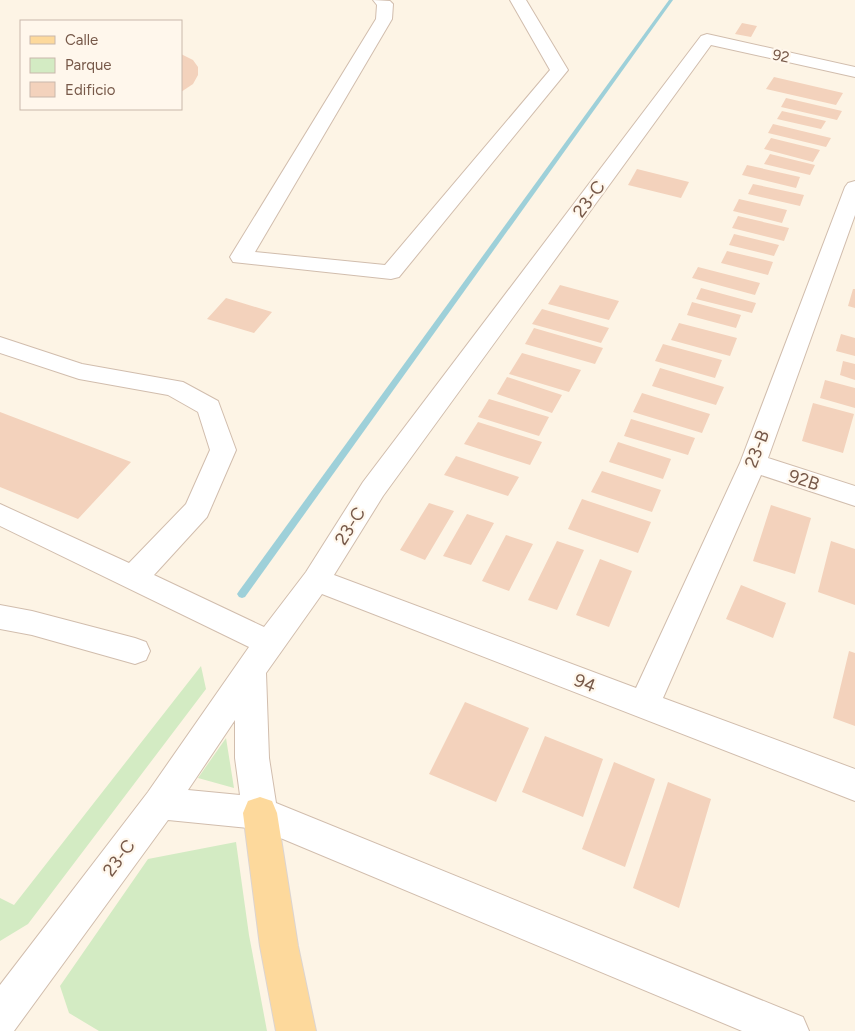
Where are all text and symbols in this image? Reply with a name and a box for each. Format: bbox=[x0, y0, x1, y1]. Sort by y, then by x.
legend bbox=[20, 20, 182, 110]
text: Calle bbox=[65, 31, 98, 49]
street label: 92 bbox=[771, 45, 791, 67]
text: Parque bbox=[65, 56, 112, 74]
text: Edificio bbox=[65, 81, 116, 99]
street label: 23-C bbox=[568, 176, 610, 222]
street label: 23-B bbox=[740, 427, 774, 471]
street label: 92B bbox=[786, 465, 822, 495]
street label: 23-C bbox=[330, 503, 370, 549]
street label: 94 bbox=[571, 669, 599, 697]
street label: 23-C bbox=[98, 835, 140, 881]

